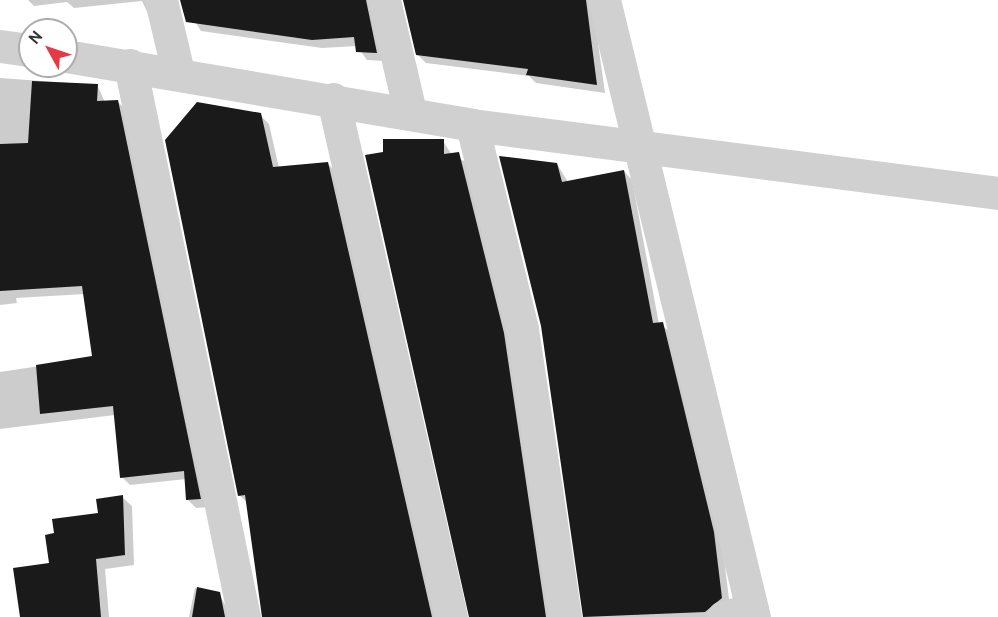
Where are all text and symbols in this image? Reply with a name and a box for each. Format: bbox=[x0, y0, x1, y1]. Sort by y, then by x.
north arrow bbox=[18, 18, 78, 78]
text: N bbox=[24, 27, 46, 48]

